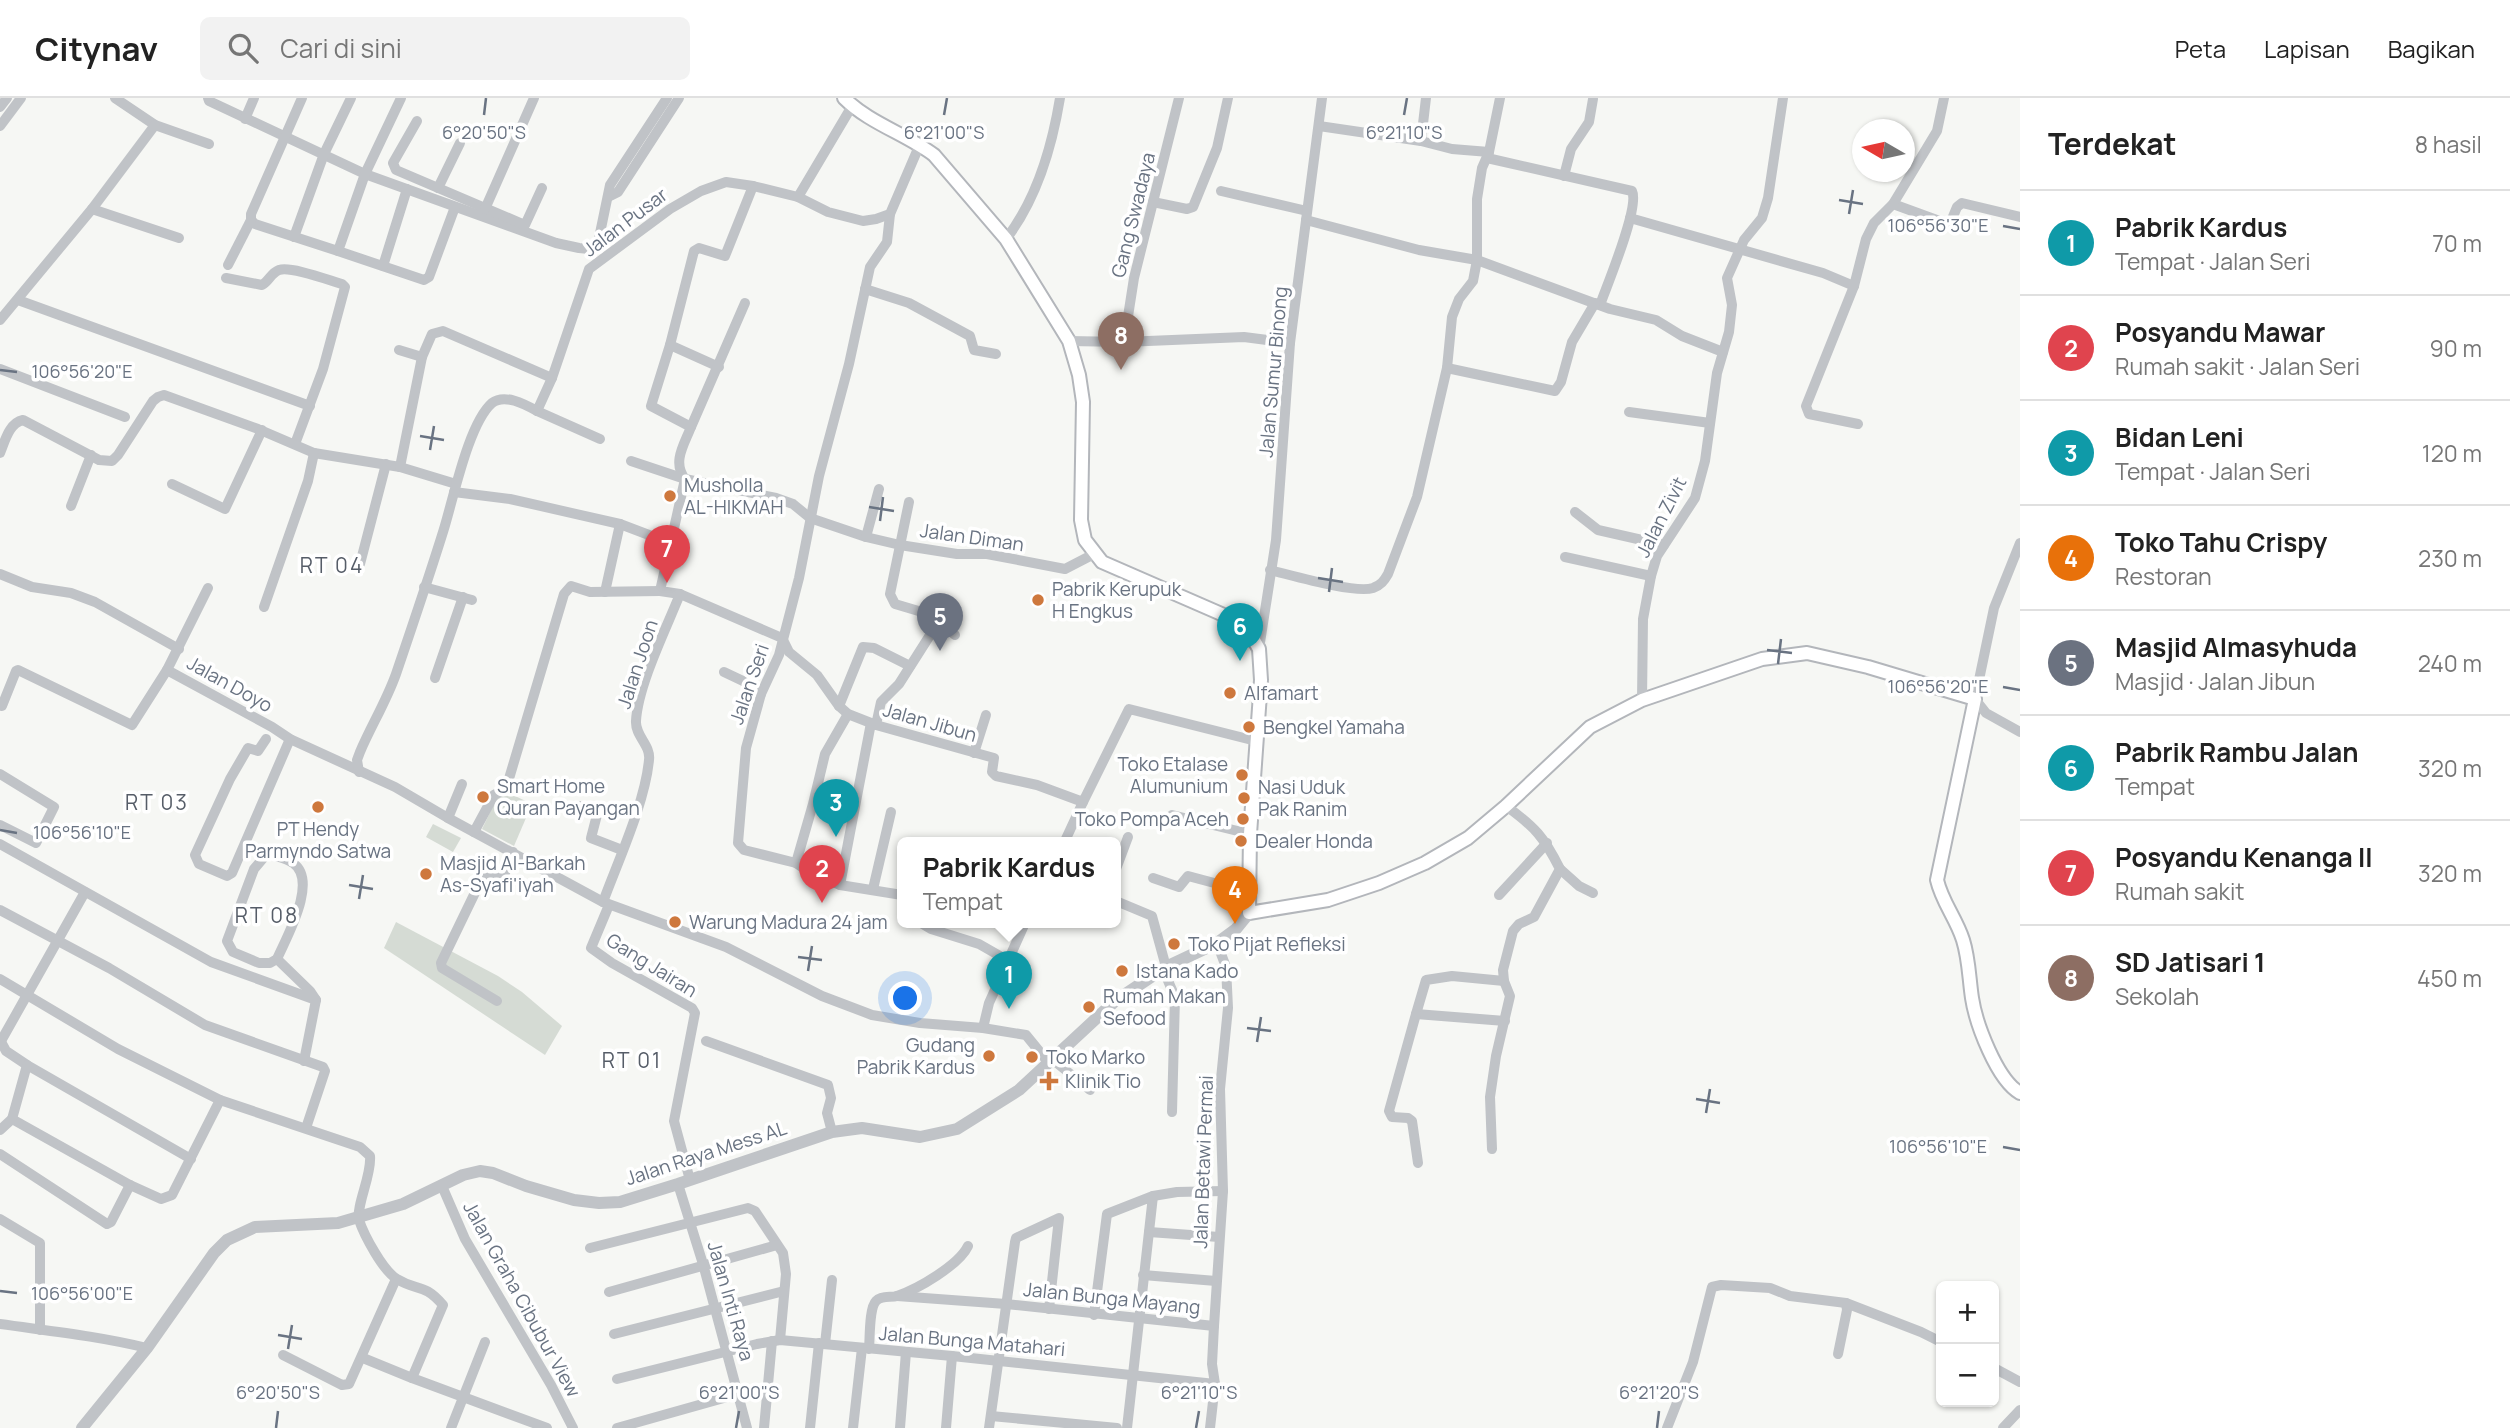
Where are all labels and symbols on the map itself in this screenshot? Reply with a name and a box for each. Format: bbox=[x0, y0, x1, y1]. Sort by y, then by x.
north arrow bbox=[1852, 119, 1915, 182]
text: 6°20'50"S bbox=[442, 120, 526, 144]
text: 6°21'00"S bbox=[904, 120, 984, 144]
text: 6°21'10"S bbox=[1366, 120, 1442, 144]
street label: Gang Swadaya bbox=[1105, 150, 1161, 280]
street label: Jalan Pusar bbox=[577, 182, 673, 262]
text: 106°56'30"E bbox=[1888, 213, 1988, 237]
street label: Jalan Sumur Binong bbox=[1253, 285, 1293, 459]
pin: 8 bbox=[1098, 312, 1144, 370]
text: 106°56'20"E bbox=[31, 359, 133, 383]
place label: Musholla AL-HIKMAH bbox=[684, 472, 783, 520]
street label: Jalan Zivit bbox=[1630, 472, 1692, 562]
marker: Musholla AL-HIKMAH bbox=[662, 488, 678, 504]
street label: Jalan Diman bbox=[918, 517, 1026, 557]
pin: 7 bbox=[644, 525, 690, 583]
district label: RT 04 bbox=[300, 551, 364, 579]
place label: Pabrik Kerupuk H Engkus bbox=[1052, 576, 1182, 624]
marker: Pabrik Kerupuk H Engkus bbox=[1030, 592, 1046, 608]
pin: 5 bbox=[917, 593, 963, 651]
pin: 6 bbox=[1217, 603, 1263, 661]
street label: Jalan Joon bbox=[610, 616, 664, 712]
street label: Jalan Seri bbox=[723, 640, 775, 728]
street label: Jalan Doyo bbox=[183, 650, 277, 718]
text: 106°56'20"E bbox=[1887, 674, 1989, 698]
place label: Alfamart bbox=[1244, 680, 1319, 706]
marker: Alfamart bbox=[1222, 685, 1238, 701]
street label: Jalan Jibun bbox=[880, 696, 980, 748]
place label: Bengkel Yamaha bbox=[1263, 714, 1405, 740]
marker: Bengkel Yamaha bbox=[1241, 719, 1257, 735]
place label: Toko Etalase Alumunium bbox=[1118, 751, 1228, 799]
marker: Toko Etalase Alumunium bbox=[1234, 767, 1250, 783]
place label: Smart Home Quran Payangan bbox=[497, 773, 640, 821]
place label: Nasi Uduk Pak Ranim bbox=[1258, 774, 1347, 822]
pin: 3 bbox=[813, 779, 859, 837]
district label: RT 03 bbox=[125, 788, 189, 816]
marker: Smart Home Quran Payangan bbox=[475, 789, 491, 805]
marker: Nasi Uduk Pak Ranim bbox=[1236, 790, 1252, 806]
marker: PT Hendy Parmyndo Satwa bbox=[310, 799, 326, 815]
place label: Toko Pompa Aceh bbox=[1075, 806, 1229, 832]
marker: Toko Pompa Aceh bbox=[1235, 811, 1251, 827]
place label: PT Hendy Parmyndo Satwa bbox=[245, 816, 391, 864]
text: 106°56'10"E bbox=[33, 820, 131, 844]
place label: Dealer Honda bbox=[1255, 828, 1373, 854]
marker: Dealer Honda bbox=[1233, 833, 1249, 849]
pin: 2 bbox=[799, 845, 845, 903]
place label: Masjid Al-Barkah As-Syafi'iyah bbox=[440, 850, 586, 898]
marker: Masjid Al-Barkah As-Syafi'iyah bbox=[418, 866, 434, 882]
pin: 4 bbox=[1212, 866, 1258, 924]
district label: RT 08 bbox=[235, 901, 299, 929]
place label: Warung Madura 24 jam bbox=[689, 909, 888, 935]
marker: Warung Madura 24 jam bbox=[667, 914, 683, 930]
street label: Gang Jairan bbox=[602, 927, 702, 1003]
place label: Toko Pijat Refleksi bbox=[1188, 931, 1346, 957]
marker: Toko Pijat Refleksi bbox=[1166, 936, 1182, 952]
pin: 1 bbox=[986, 951, 1032, 1009]
place label: Istana Kado bbox=[1136, 958, 1239, 984]
marker: Istana Kado bbox=[1114, 963, 1130, 979]
your location bbox=[888, 981, 922, 1015]
place label: Rumah Makan Sefood bbox=[1103, 983, 1226, 1031]
marker: Rumah Makan Sefood bbox=[1081, 999, 1097, 1015]
place label: Gudang Pabrik Kardus bbox=[857, 1032, 975, 1080]
place label: Toko Marko bbox=[1046, 1044, 1145, 1070]
district label: RT 01 bbox=[602, 1046, 662, 1074]
marker: Gudang Pabrik Kardus bbox=[981, 1048, 997, 1064]
marker: Toko Marko bbox=[1024, 1049, 1040, 1065]
place label: Klinik Tio bbox=[1065, 1068, 1141, 1094]
marker: Klinik Tio bbox=[1039, 1071, 1059, 1091]
street label: Jalan Betawi Permai bbox=[1187, 1075, 1219, 1249]
street label: Jalan Raya Mess AL bbox=[622, 1115, 790, 1191]
text: 106°56'10"E bbox=[1889, 1134, 1987, 1158]
street label: Jalan Graha Cibubur View bbox=[457, 1196, 587, 1402]
street label: Jalan Inti Raya bbox=[702, 1238, 760, 1364]
street label: Jalan Bunga Mayang bbox=[1022, 1276, 1202, 1320]
text: 106°56'00"E bbox=[31, 1281, 133, 1305]
street label: Jalan Bunga Matahari bbox=[878, 1320, 1066, 1362]
text: 6°20'50"S bbox=[236, 1380, 320, 1404]
text: 6°21'00"S bbox=[699, 1380, 779, 1404]
text: 6°21'10"S bbox=[1161, 1380, 1237, 1404]
text: 6°21'20"S bbox=[1619, 1380, 1699, 1404]

